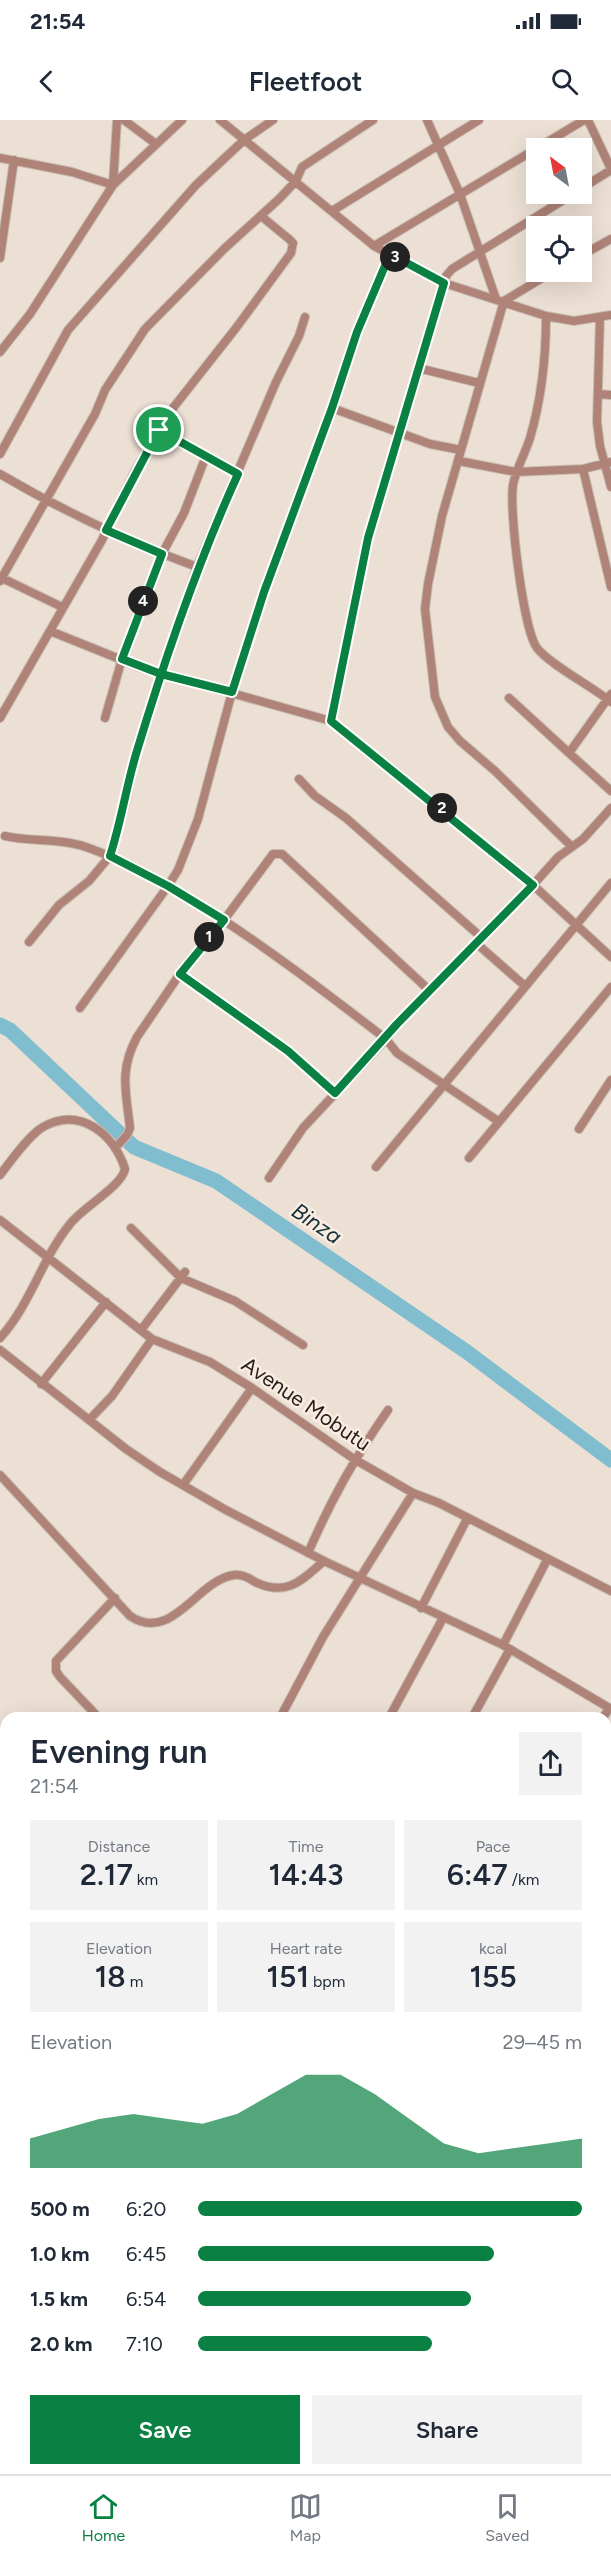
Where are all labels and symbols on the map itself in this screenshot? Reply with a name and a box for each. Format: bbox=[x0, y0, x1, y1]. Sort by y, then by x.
north arrow bbox=[526, 138, 592, 204]
pin: 3 bbox=[380, 242, 410, 272]
pin bbox=[133, 404, 184, 455]
pin: 4 bbox=[128, 586, 158, 616]
pin: 2 bbox=[427, 793, 457, 823]
pin: 1 bbox=[194, 922, 224, 952]
water label: Binza bbox=[287, 1197, 347, 1250]
street label: Avenue Mobutu bbox=[237, 1351, 375, 1456]

